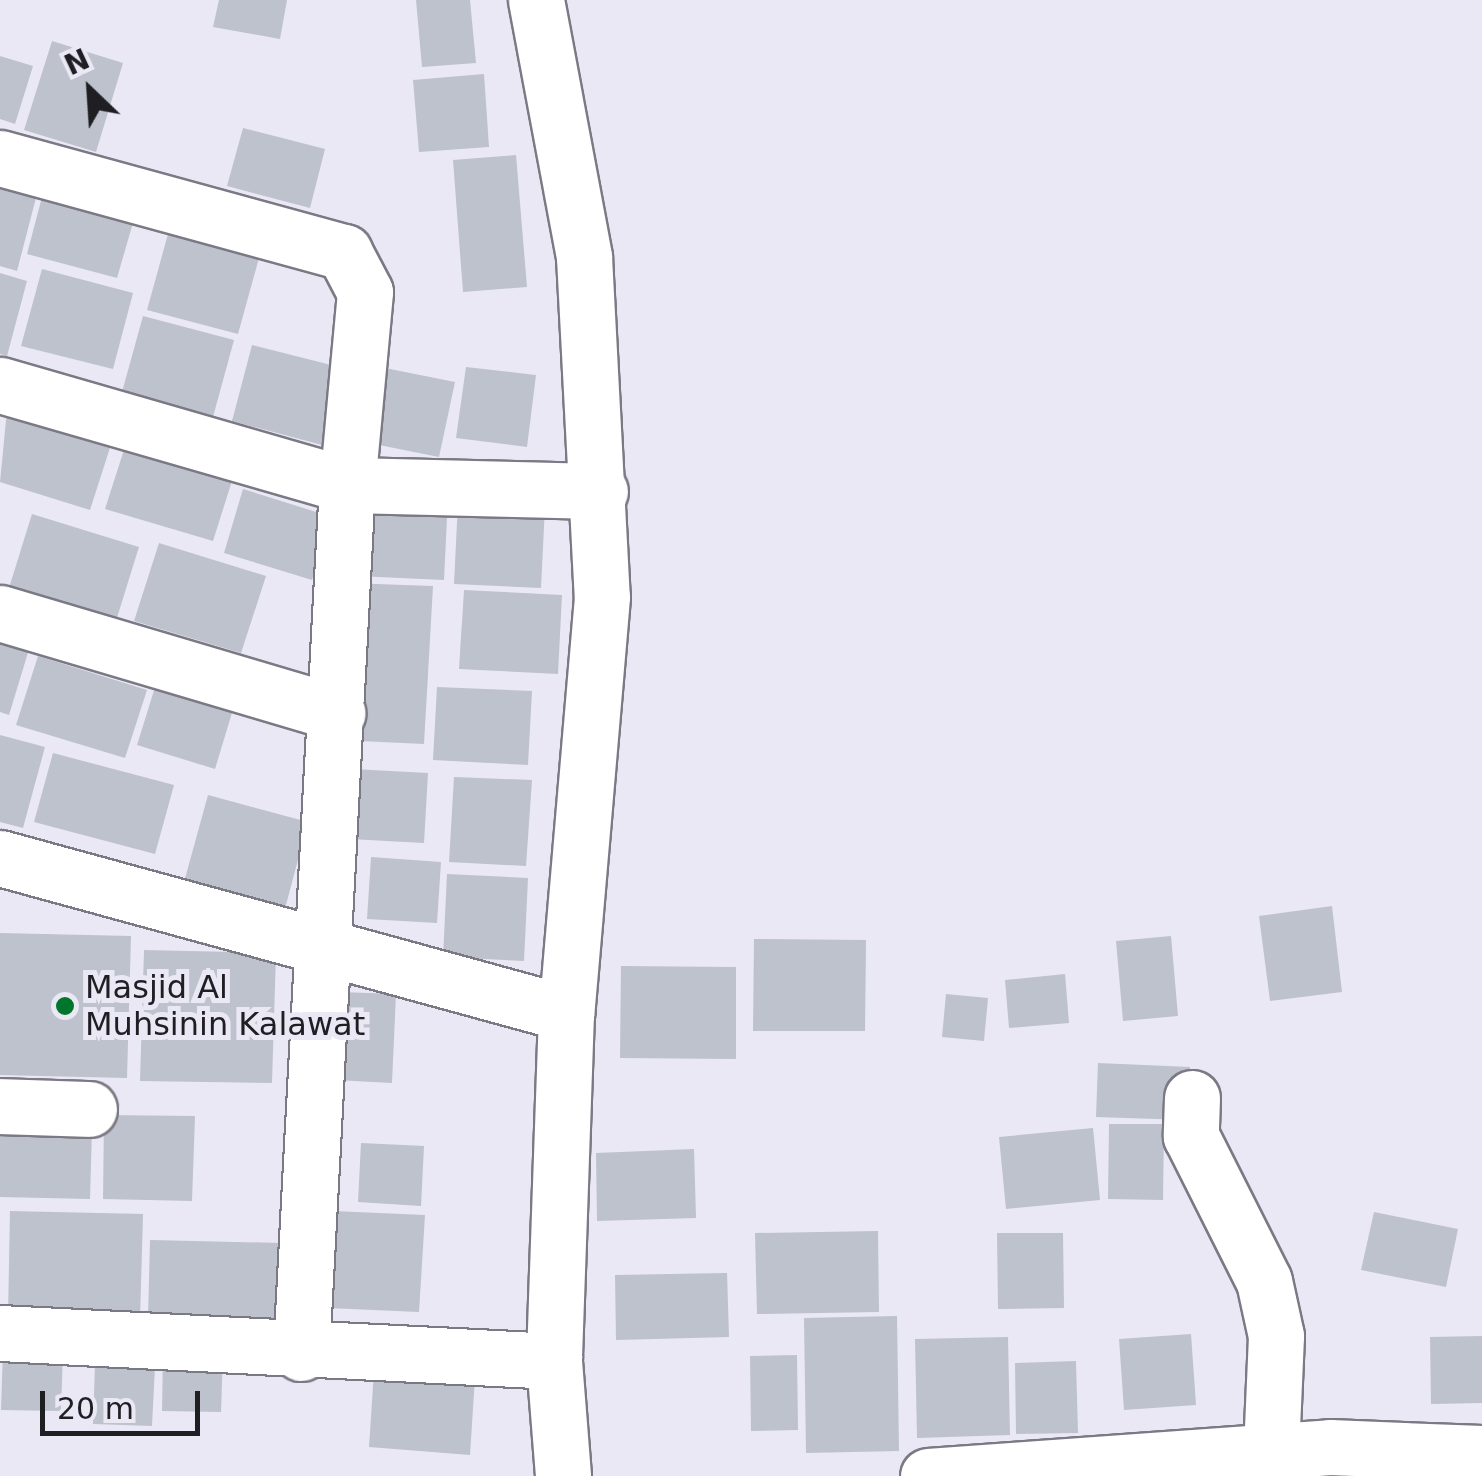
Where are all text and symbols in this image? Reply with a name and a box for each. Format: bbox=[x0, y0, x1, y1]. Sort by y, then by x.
north arrow bbox=[40, 40, 140, 140]
text: N bbox=[60, 42, 95, 82]
place label: Masjid Al Muhsinin Kalawat bbox=[85, 969, 365, 1044]
marker: Masjid Al Muhsinin Kalawat bbox=[54, 995, 76, 1017]
scale bar bbox=[45, 1371, 205, 1433]
text: 20 m bbox=[57, 1391, 134, 1426]

